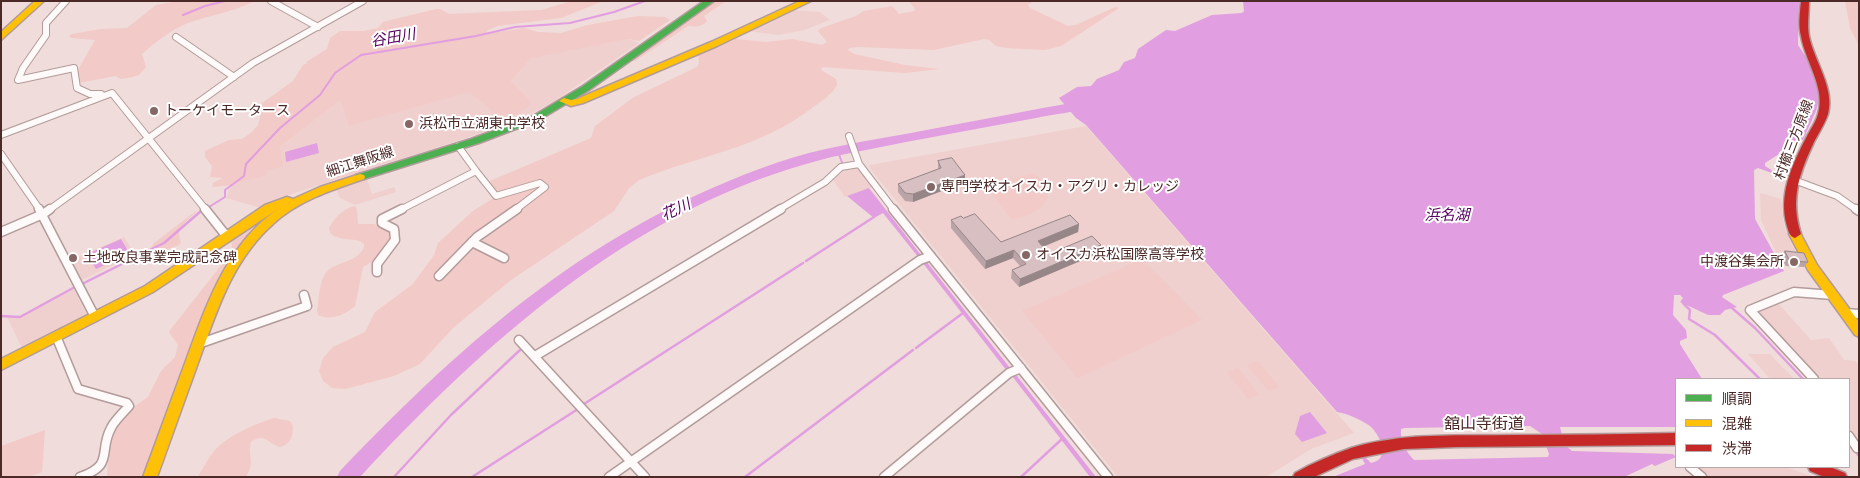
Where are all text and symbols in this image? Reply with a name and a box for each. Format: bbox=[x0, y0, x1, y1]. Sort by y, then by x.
water label: 谷田川 bbox=[369, 25, 417, 51]
street label: 村櫛三方原線 bbox=[1771, 98, 1817, 182]
place label: トーケイモータース bbox=[164, 103, 290, 119]
marker: トーケイモータース bbox=[148, 105, 160, 117]
place label: 浜松市立湖東中学校 bbox=[419, 116, 545, 132]
marker: 浜松市立湖東中学校 bbox=[403, 118, 415, 130]
street label: 細江舞阪線 bbox=[324, 143, 396, 181]
place label: 専門学校オイスカ・アグリ・カレッジ bbox=[941, 179, 1179, 195]
marker: 専門学校オイスカ・アグリ・カレッジ bbox=[925, 181, 937, 193]
water label: 花川 bbox=[659, 196, 693, 224]
water label: 浜名湖 bbox=[1425, 206, 1469, 224]
place label: オイスカ浜松国際高等学校 bbox=[1036, 247, 1204, 263]
marker: オイスカ浜松国際高等学校 bbox=[1020, 249, 1032, 261]
place label: 土地改良事業完成記念碑 bbox=[83, 250, 237, 266]
marker: 土地改良事業完成記念碑 bbox=[67, 252, 79, 264]
place label: 中渡谷集会所 bbox=[1700, 254, 1784, 270]
marker: 中渡谷集会所 bbox=[1788, 256, 1800, 268]
legend bbox=[1675, 378, 1850, 468]
text: 順調 bbox=[1722, 389, 1752, 408]
street label: 舘山寺街道 bbox=[1444, 414, 1524, 434]
text: 混雑 bbox=[1722, 414, 1752, 433]
text: 渋滞 bbox=[1722, 439, 1752, 458]

